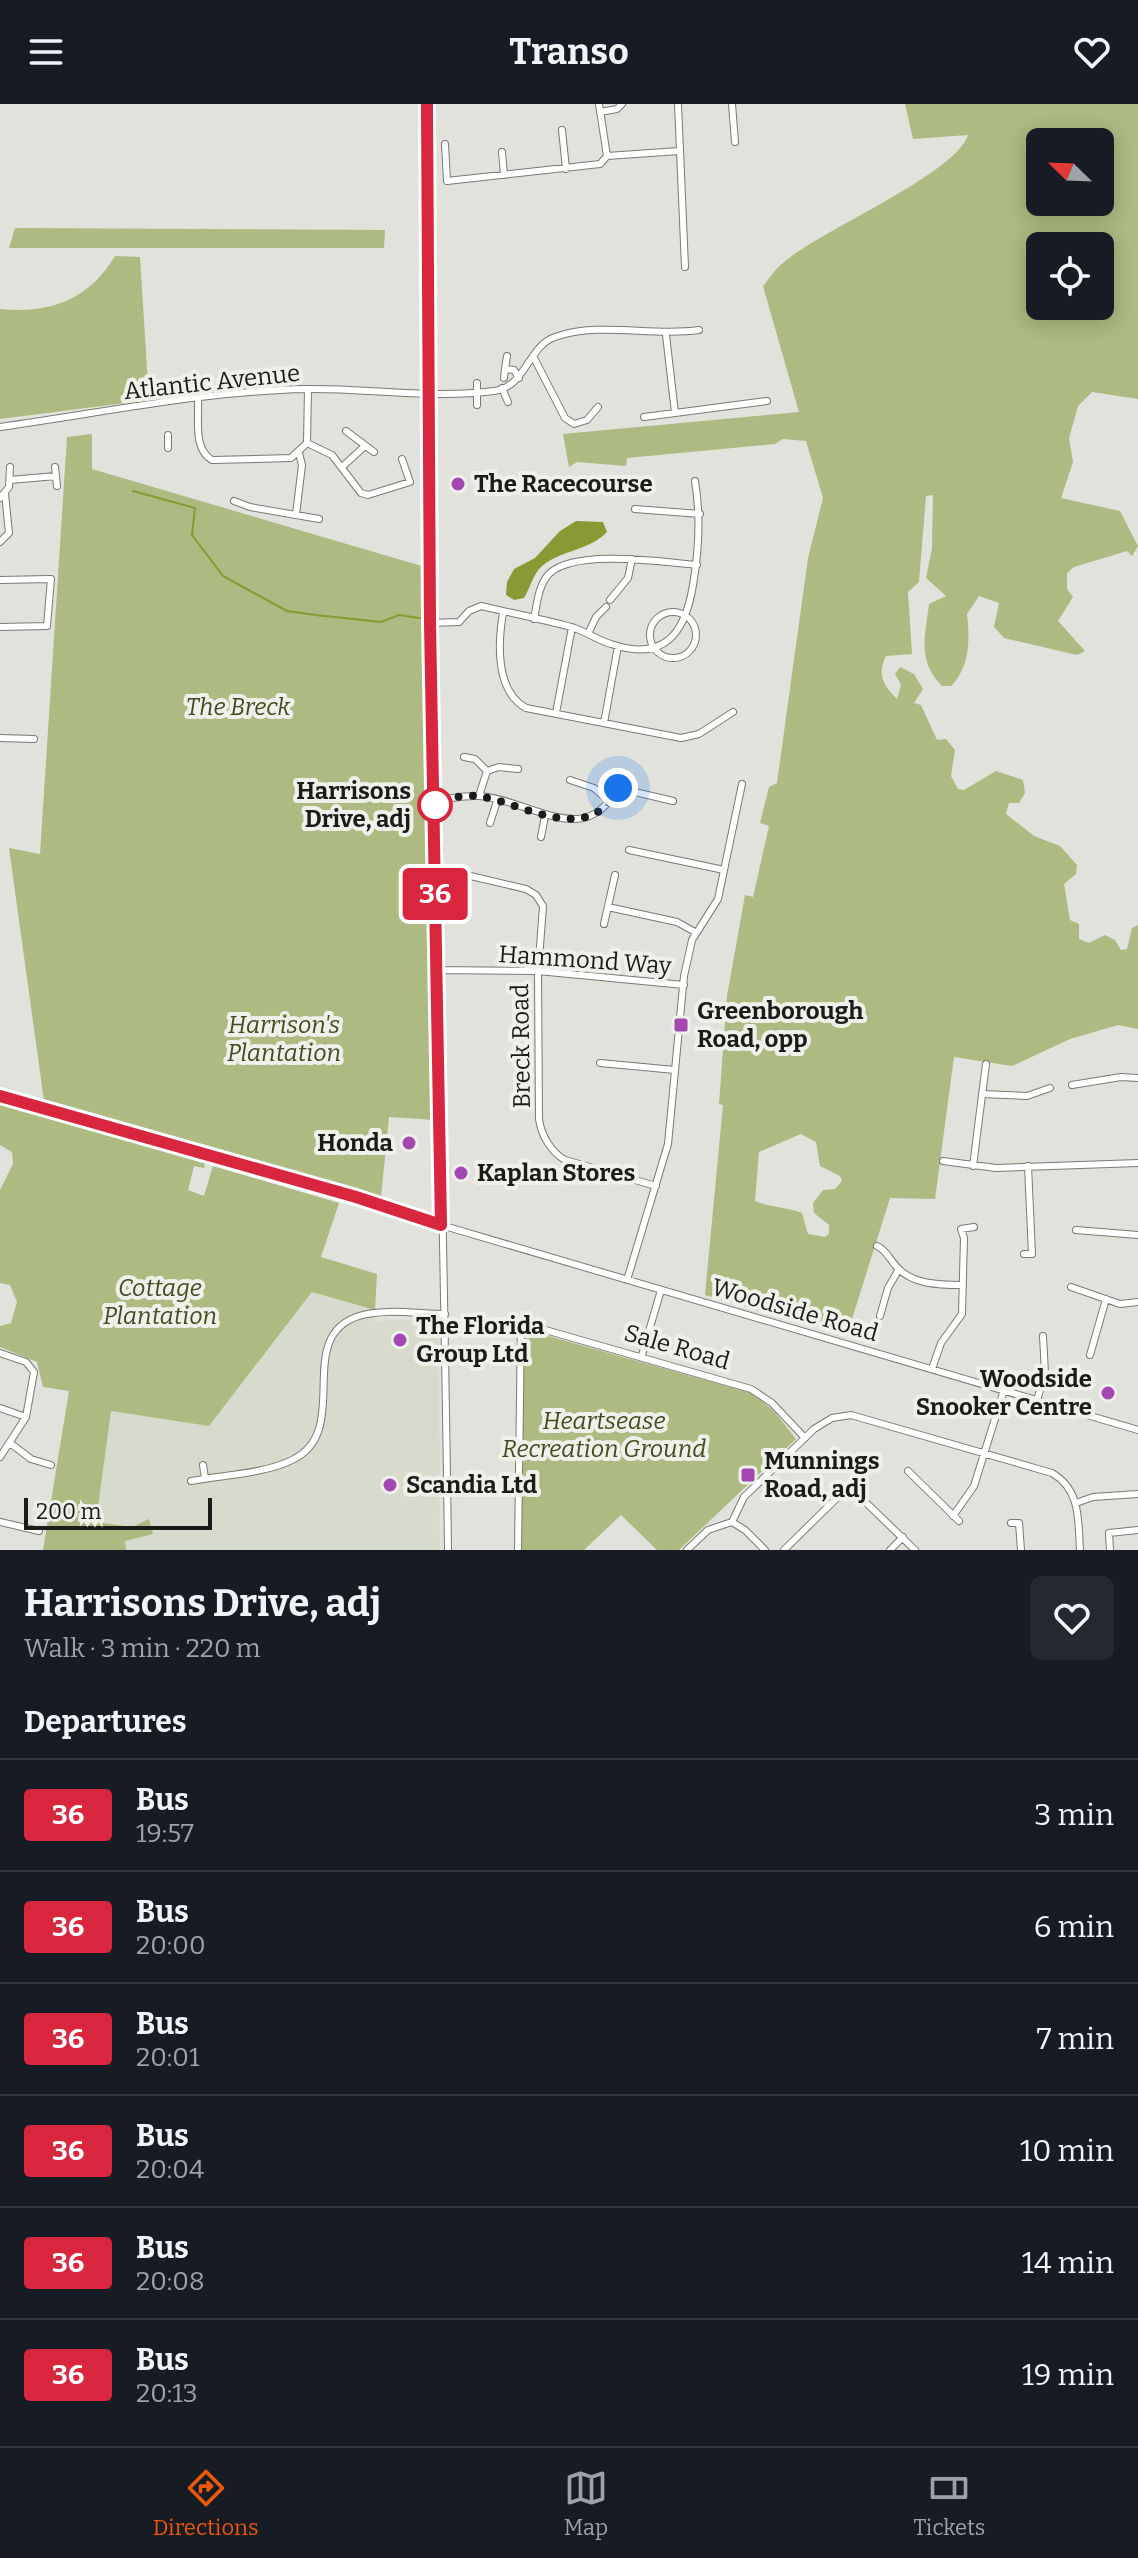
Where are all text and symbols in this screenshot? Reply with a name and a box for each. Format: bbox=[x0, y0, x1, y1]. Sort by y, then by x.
icon: menu bbox=[24, 30, 68, 74]
text: Transo bbox=[509, 30, 629, 74]
icon: heart bbox=[1070, 30, 1114, 74]
north arrow bbox=[1026, 128, 1114, 216]
map controls bbox=[1026, 128, 1114, 320]
button: locate bbox=[1026, 232, 1114, 320]
street label: Atlantic Avenue bbox=[123, 359, 301, 405]
place label: The Racecourse bbox=[474, 470, 653, 498]
marker: The Racecourse bbox=[449, 475, 467, 493]
park label: The Breck bbox=[186, 693, 291, 721]
your location bbox=[598, 768, 638, 808]
place label: Harrisons Drive, adj bbox=[296, 777, 411, 833]
marker: Harrisons Drive, adj bbox=[418, 788, 452, 822]
line badge: 36 bbox=[399, 868, 471, 920]
text: 36 bbox=[419, 877, 451, 910]
street label: Hammond Way bbox=[498, 940, 673, 980]
street label: Breck Road bbox=[506, 983, 536, 1109]
place label: Greenborough Road, opp bbox=[697, 997, 864, 1053]
park label: Harrison's Plantation bbox=[227, 1011, 341, 1067]
marker: Greenborough Road, opp bbox=[672, 1016, 690, 1034]
place label: Honda bbox=[317, 1129, 394, 1157]
marker: Honda bbox=[400, 1134, 418, 1152]
place label: Kaplan Stores bbox=[477, 1159, 635, 1187]
marker: Kaplan Stores bbox=[452, 1164, 470, 1182]
street label: Woodside Road bbox=[709, 1273, 881, 1347]
park label: Cottage Plantation bbox=[103, 1274, 217, 1330]
place label: The Florida Group Ltd bbox=[416, 1312, 545, 1368]
street label: Sale Road bbox=[621, 1319, 733, 1375]
marker: The Florida Group Ltd bbox=[391, 1331, 409, 1349]
place label: Woodside Snooker Centre bbox=[916, 1365, 1092, 1421]
marker: Woodside Snooker Centre bbox=[1099, 1384, 1117, 1402]
park label: Heartsease Recreation Ground bbox=[502, 1407, 706, 1463]
place label: Munnings Road, adj bbox=[764, 1447, 880, 1503]
marker: Munnings Road, adj bbox=[739, 1466, 757, 1484]
place label: Scandia Ltd bbox=[406, 1471, 538, 1499]
marker: Scandia Ltd bbox=[381, 1476, 399, 1494]
scale bar bbox=[24, 1494, 212, 1530]
text: 200 m bbox=[36, 1498, 102, 1525]
button: heart bbox=[1030, 1576, 1114, 1660]
text: Harrisons Drive, adj bbox=[24, 1580, 381, 1626]
text: Walk · 3 min · 220 m bbox=[24, 1633, 261, 1664]
text: Departures bbox=[24, 1704, 187, 1740]
text: Bus bbox=[136, 1782, 189, 1818]
text: 3 min bbox=[1034, 1797, 1114, 1833]
text: 36 bbox=[52, 1798, 84, 1831]
text: 19:57 bbox=[136, 1818, 194, 1849]
text: Bus bbox=[136, 1894, 189, 1930]
text: 6 min bbox=[1034, 1909, 1114, 1945]
text: 36 bbox=[52, 1910, 84, 1943]
text: 20:00 bbox=[136, 1930, 206, 1961]
text: Bus bbox=[136, 2006, 189, 2042]
text: 7 min bbox=[1036, 2021, 1114, 2057]
text: 36 bbox=[52, 2022, 84, 2055]
text: 20:01 bbox=[136, 2042, 199, 2073]
text: Bus bbox=[136, 2118, 189, 2154]
text: 10 min bbox=[1020, 2133, 1114, 2169]
text: 36 bbox=[52, 2134, 84, 2167]
text: 20:04 bbox=[136, 2154, 204, 2185]
text: Bus bbox=[136, 2230, 189, 2266]
text: 14 min bbox=[1022, 2245, 1114, 2281]
text: 36 bbox=[52, 2246, 84, 2279]
text: 20:08 bbox=[136, 2266, 205, 2297]
text: Bus bbox=[136, 2342, 189, 2378]
text: 19 min bbox=[1022, 2357, 1114, 2393]
text: 36 bbox=[52, 2358, 84, 2391]
text: 20:13 bbox=[136, 2378, 198, 2409]
tab: Directions bbox=[153, 2466, 259, 2541]
tab: Map bbox=[564, 2466, 608, 2541]
tab: Tickets bbox=[914, 2466, 985, 2541]

